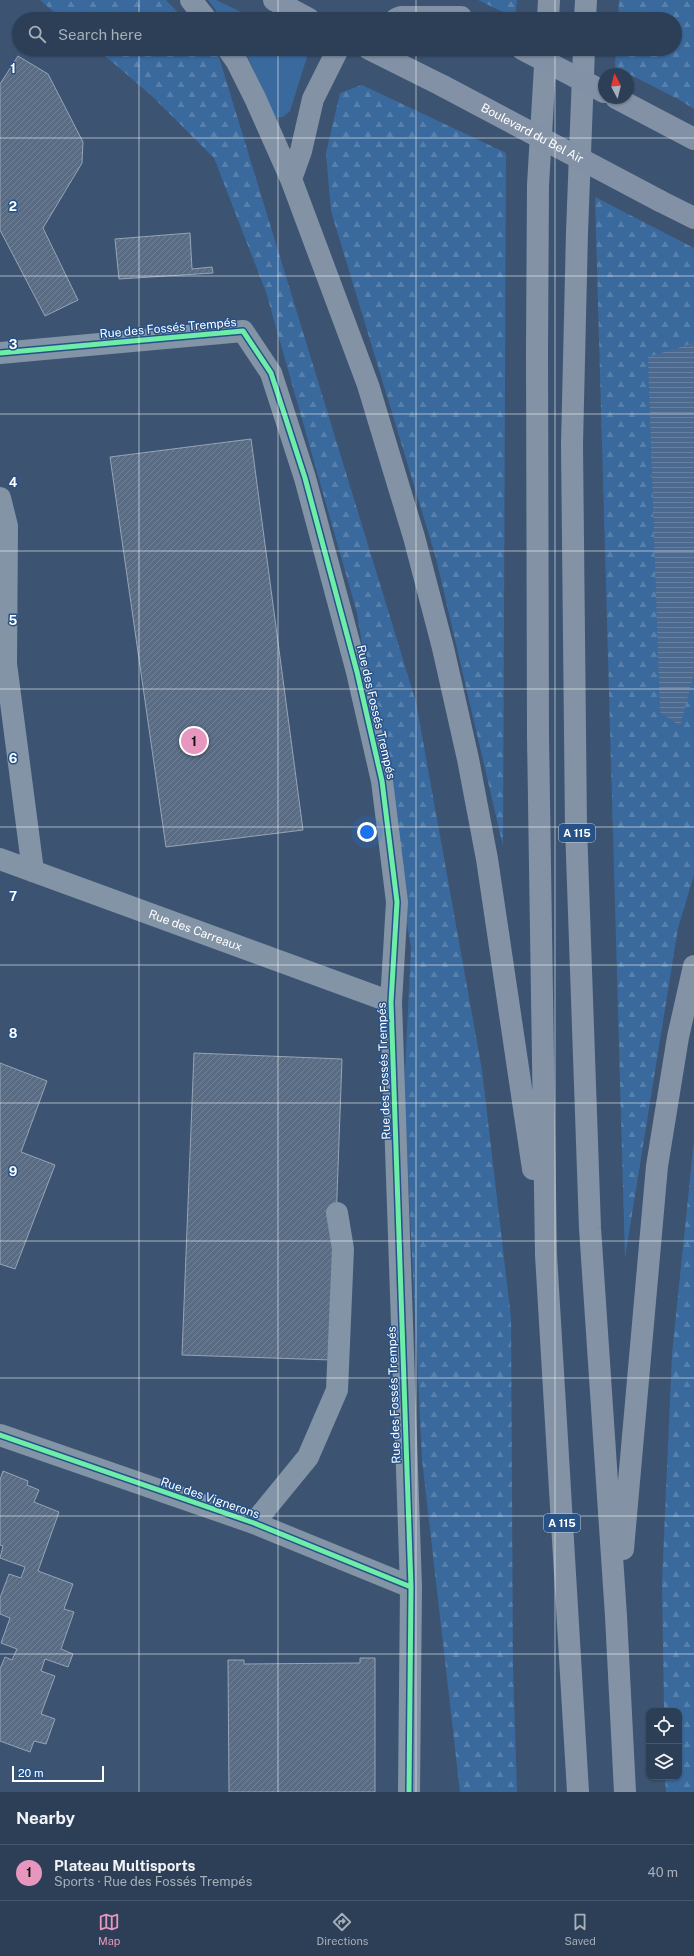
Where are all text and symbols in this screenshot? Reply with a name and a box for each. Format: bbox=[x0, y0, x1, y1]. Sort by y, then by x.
search box bbox=[12, 12, 682, 56]
icon: search bbox=[26, 23, 48, 45]
text: Search here bbox=[58, 26, 142, 43]
text: 1 bbox=[10, 61, 16, 76]
north arrow bbox=[598, 68, 634, 104]
street label: Boulevard du Bel Air bbox=[479, 100, 586, 166]
text: 2 bbox=[9, 199, 17, 214]
street label: Rue des Fossés Trempés bbox=[99, 315, 237, 341]
text: 3 bbox=[9, 337, 18, 352]
text: 4 bbox=[9, 475, 18, 490]
text: 5 bbox=[9, 613, 18, 628]
street label: Rue des Fossés Trempés bbox=[354, 644, 398, 780]
pin: 1 bbox=[181, 726, 207, 756]
text: 6 bbox=[9, 751, 18, 766]
your location bbox=[357, 822, 377, 842]
road number: A 115 bbox=[559, 824, 595, 842]
text: 7 bbox=[9, 889, 17, 904]
street label: Rue des Carreaux bbox=[147, 907, 244, 954]
street label: Rue des Fossés Trempés bbox=[375, 1002, 393, 1140]
text: 8 bbox=[9, 1026, 18, 1041]
text: 9 bbox=[9, 1164, 17, 1179]
street label: Rue des Fossés Trempés bbox=[385, 1326, 403, 1464]
street label: Rue des Vignerons bbox=[159, 1475, 261, 1521]
road number: A 115 bbox=[544, 1514, 580, 1532]
map controls bbox=[646, 1708, 682, 1780]
button: locate bbox=[646, 1708, 682, 1744]
button: layers bbox=[646, 1744, 682, 1780]
scale bar bbox=[12, 1764, 104, 1783]
text: 20 m bbox=[18, 1767, 43, 1779]
text: Nearby bbox=[16, 1808, 75, 1828]
text: Plateau Multisports bbox=[54, 1857, 196, 1874]
text: 1 bbox=[26, 1865, 32, 1880]
text: 40 m bbox=[647, 1865, 678, 1880]
text: Sports · Rue des Fossés Trempés bbox=[54, 1874, 252, 1889]
tab: Map bbox=[98, 1911, 120, 1947]
tab: Directions bbox=[317, 1911, 368, 1947]
tab: Saved bbox=[564, 1911, 596, 1947]

